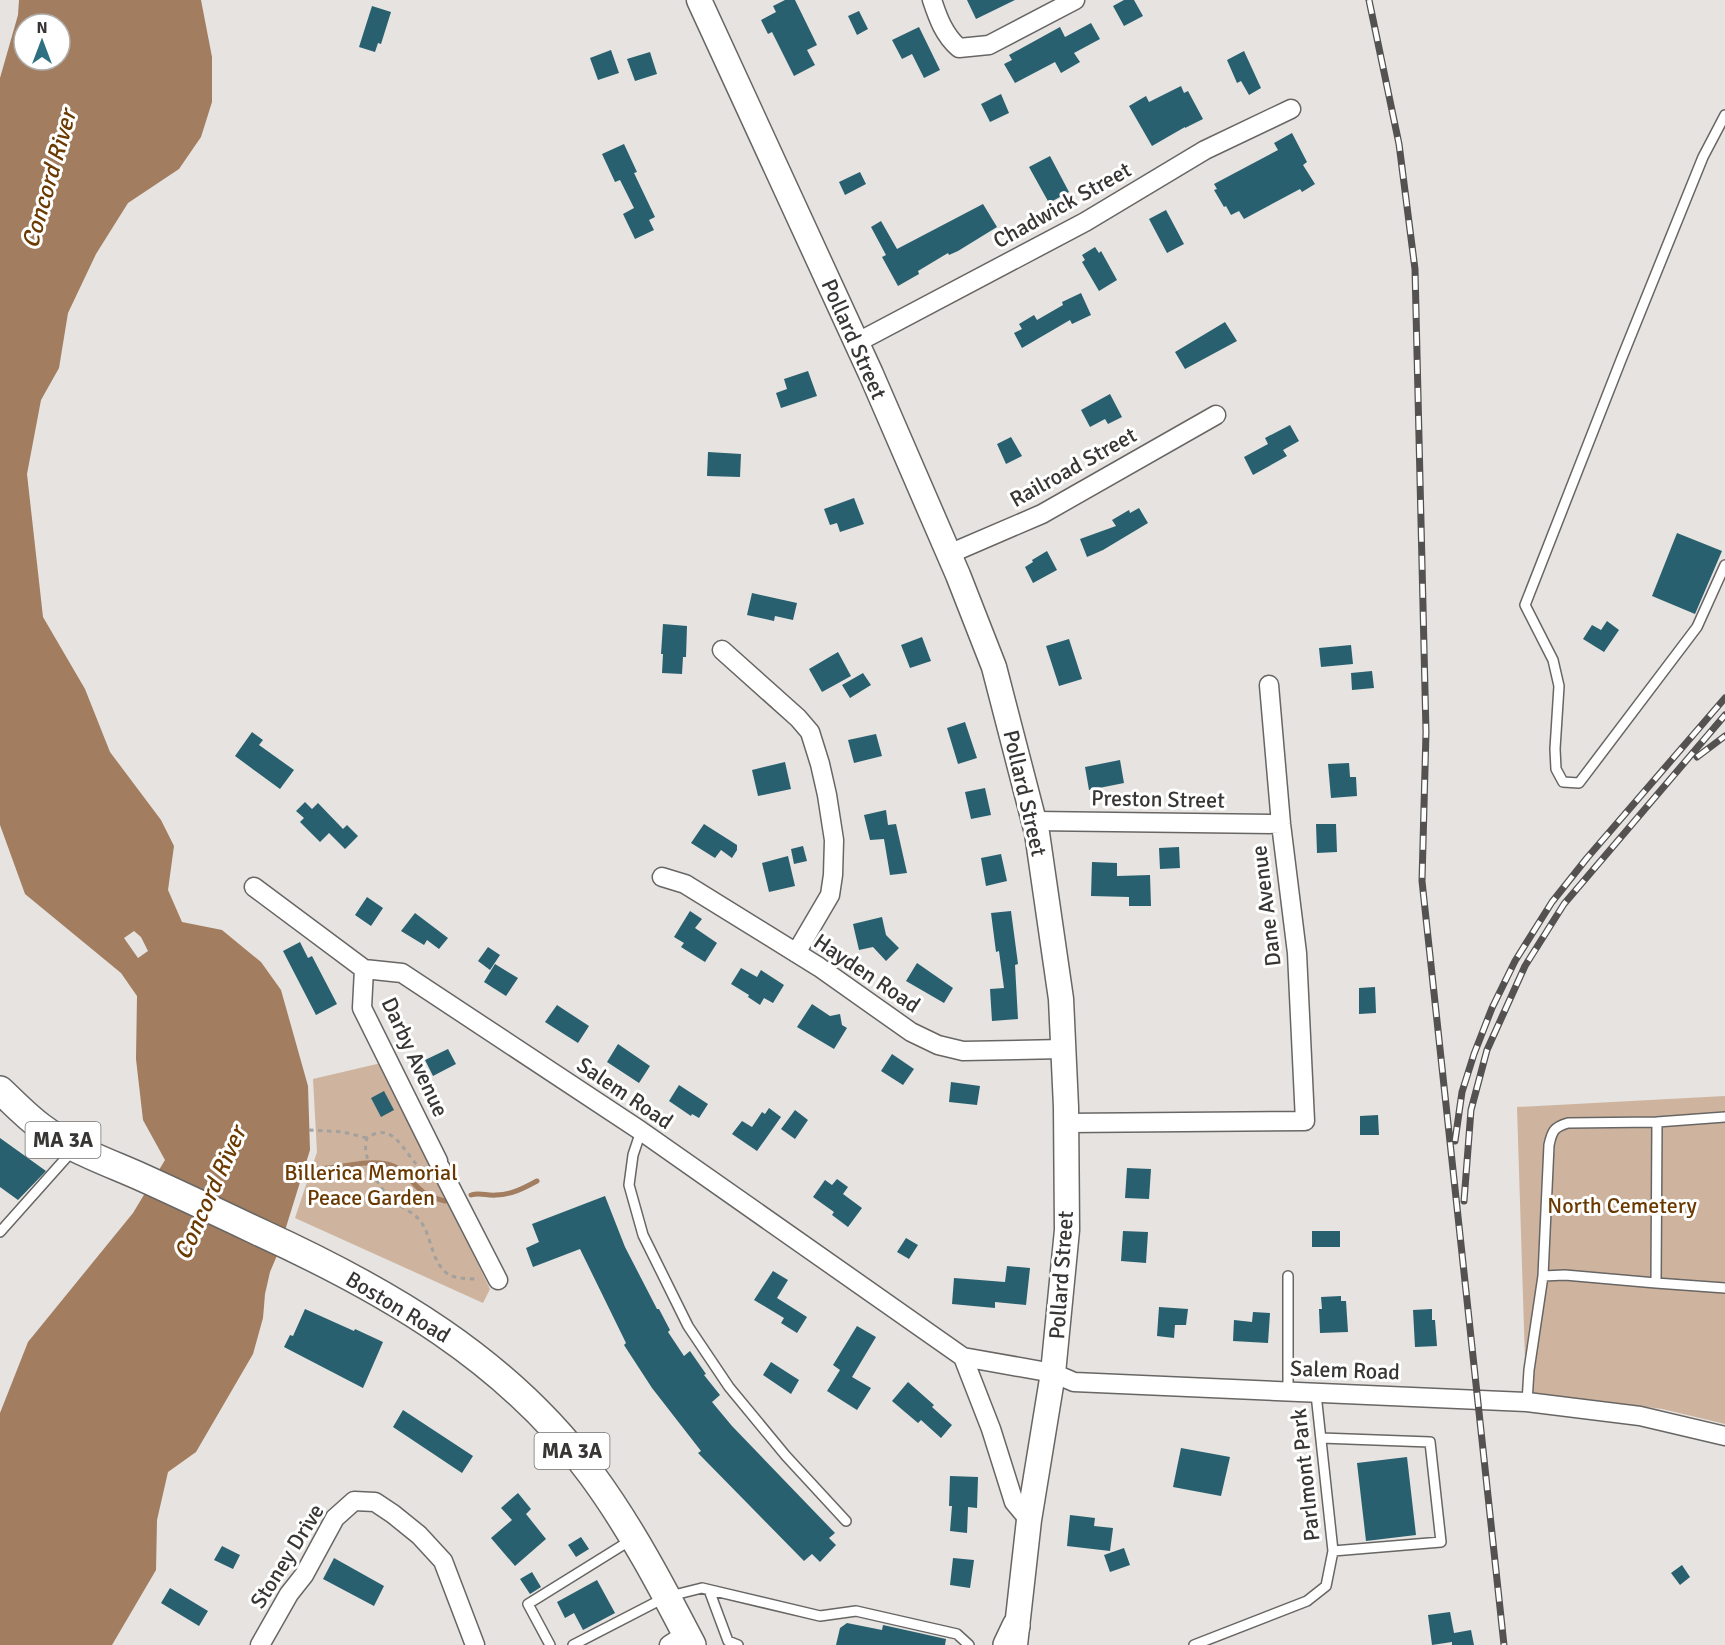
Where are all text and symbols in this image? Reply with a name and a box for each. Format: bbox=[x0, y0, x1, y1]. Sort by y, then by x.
north arrow bbox=[12, 12, 72, 72]
text: N bbox=[36, 18, 48, 38]
water label: Concord River bbox=[15, 103, 84, 252]
street label: Chadwick Street bbox=[988, 156, 1136, 254]
street label: Pollard Street bbox=[815, 275, 893, 404]
street label: Railroad Street bbox=[1005, 421, 1141, 513]
street label: Pollard Street bbox=[997, 727, 1053, 859]
street label: Preston Street bbox=[1091, 784, 1225, 814]
street label: Dane Avenue bbox=[1245, 844, 1287, 968]
street label: Hayden Road bbox=[809, 928, 925, 1018]
street label: Darby Avenue bbox=[376, 993, 454, 1121]
street label: Salem Road bbox=[572, 1051, 678, 1135]
water label: Concord River bbox=[167, 1119, 254, 1264]
road number: MA 3A bbox=[26, 1122, 100, 1158]
park label: Billerica Memorial Peace Garden bbox=[284, 1159, 458, 1211]
park label: North Cemetery bbox=[1547, 1192, 1698, 1219]
street label: Pollard Street bbox=[1043, 1209, 1079, 1340]
street label: Boston Road bbox=[341, 1265, 455, 1349]
street label: Salem Road bbox=[1290, 1355, 1400, 1385]
street label: Parlmont Park bbox=[1285, 1407, 1325, 1543]
road number: MA 3A bbox=[534, 1433, 610, 1469]
street label: Stoney Drive bbox=[244, 1499, 330, 1613]

